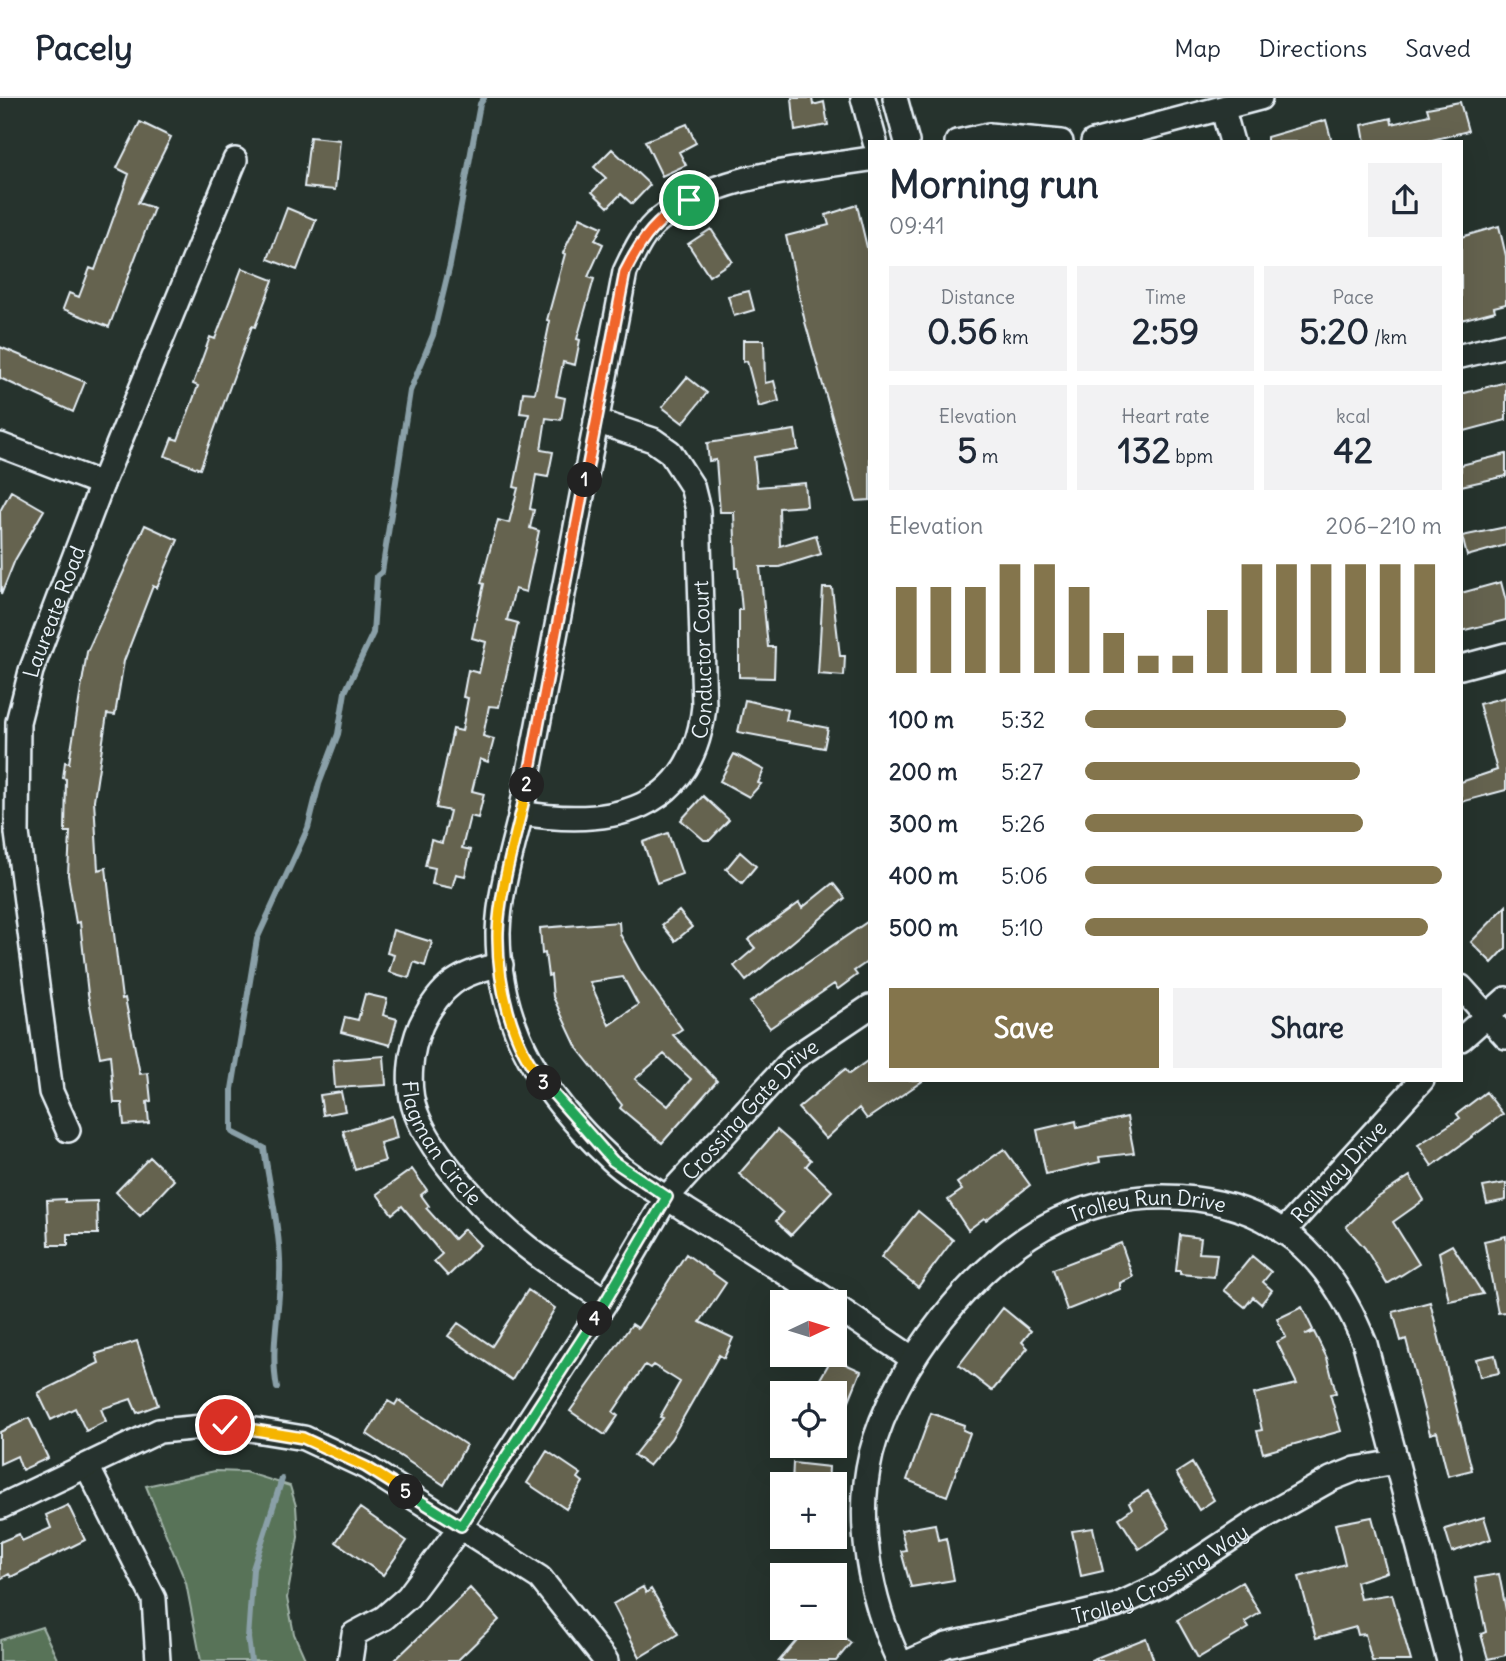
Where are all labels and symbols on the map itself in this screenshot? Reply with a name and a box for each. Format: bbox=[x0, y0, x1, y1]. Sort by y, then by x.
pin bbox=[659, 170, 719, 230]
pin: 1 bbox=[568, 462, 602, 498]
street label: Laureate Road bbox=[16, 542, 91, 680]
street label: Conductor Court bbox=[685, 580, 718, 742]
pin: 2 bbox=[510, 768, 544, 802]
street label: Crossing Gate Drive bbox=[676, 1032, 823, 1186]
pin: 3 bbox=[526, 1066, 562, 1100]
street label: Flagman Circle bbox=[397, 1080, 488, 1211]
street label: Railway Drive bbox=[1285, 1115, 1392, 1228]
street label: Trolley Run Drive bbox=[1064, 1183, 1229, 1228]
north arrow bbox=[770, 1290, 847, 1367]
pin: 4 bbox=[578, 1302, 612, 1336]
pin bbox=[195, 1395, 255, 1455]
pin: 5 bbox=[388, 1474, 424, 1510]
street label: Trolley Crossing Way bbox=[1069, 1517, 1253, 1629]

